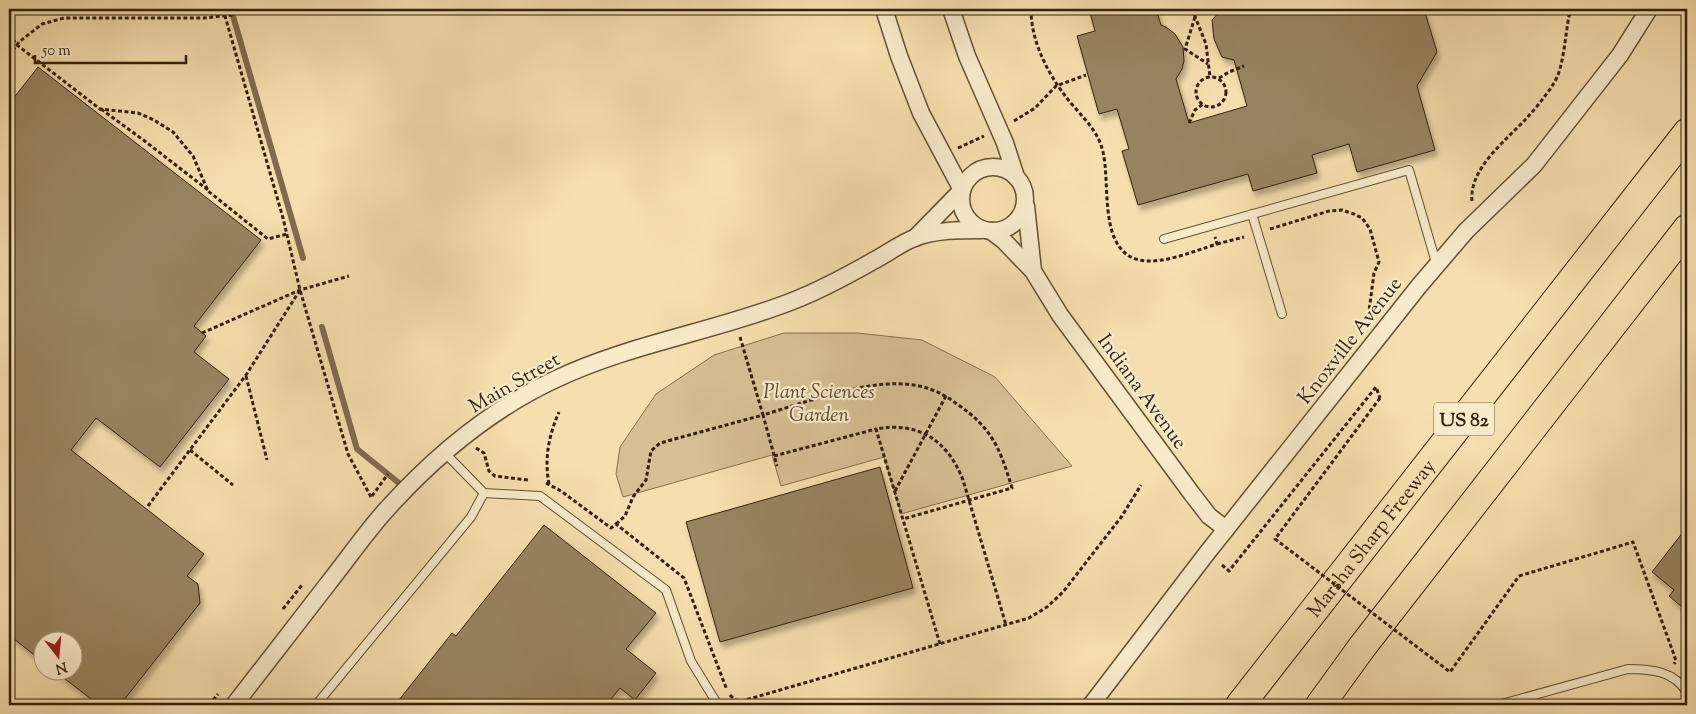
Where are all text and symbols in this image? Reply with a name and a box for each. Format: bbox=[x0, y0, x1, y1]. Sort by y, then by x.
scale bar bbox=[35, 32, 186, 64]
text: 50 m bbox=[41, 41, 71, 62]
street label: Knoxville Avenue bbox=[1292, 272, 1410, 411]
street label: Indiana Avenue bbox=[1089, 329, 1193, 456]
street label: Main Street bbox=[464, 346, 566, 422]
park label: Plant Sciences Garden bbox=[763, 379, 875, 431]
road number: US 82 bbox=[1434, 402, 1494, 436]
street label: Marsha Sharp Freeway bbox=[1301, 454, 1444, 625]
north arrow bbox=[32, 632, 82, 682]
text: N bbox=[53, 655, 69, 678]

